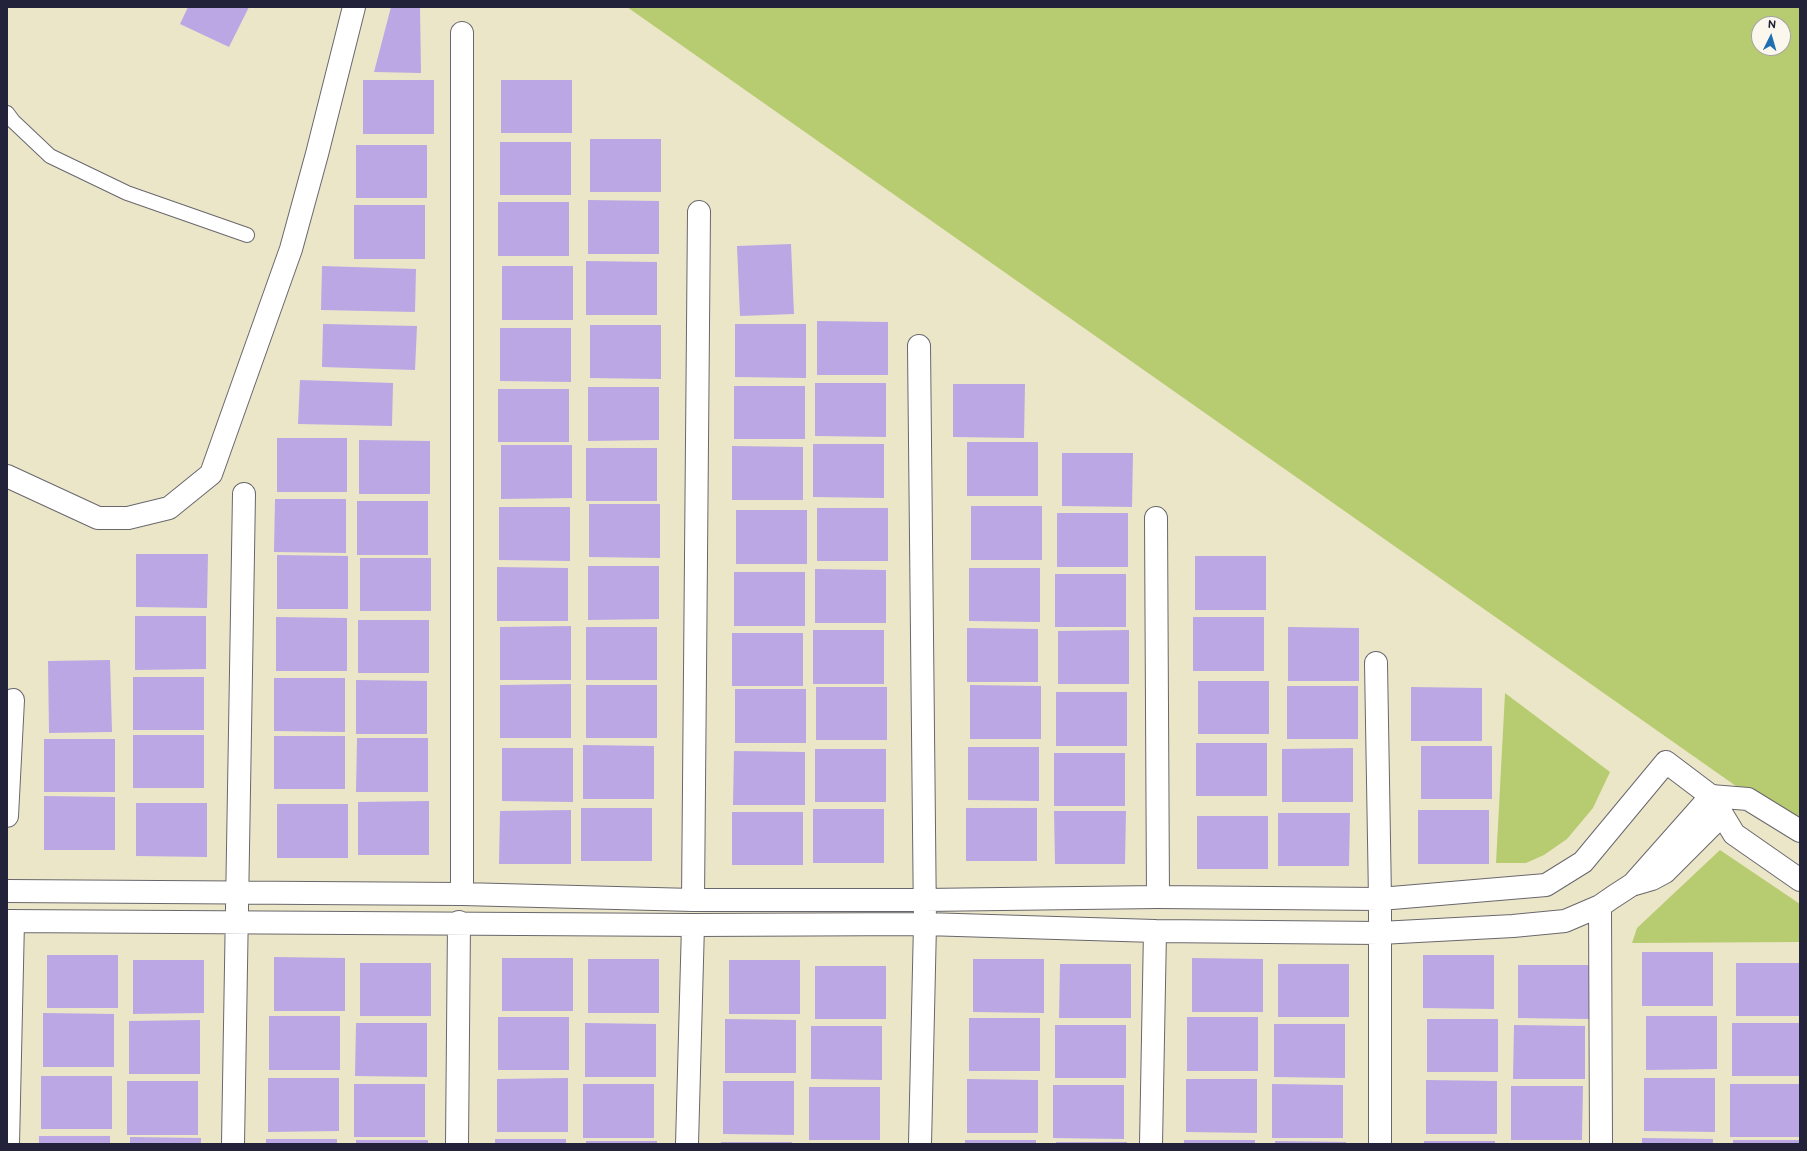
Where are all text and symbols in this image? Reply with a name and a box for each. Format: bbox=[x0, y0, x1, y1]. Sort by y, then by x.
north arrow bbox=[1751, 16, 1791, 56]
text: N bbox=[1767, 18, 1777, 31]

